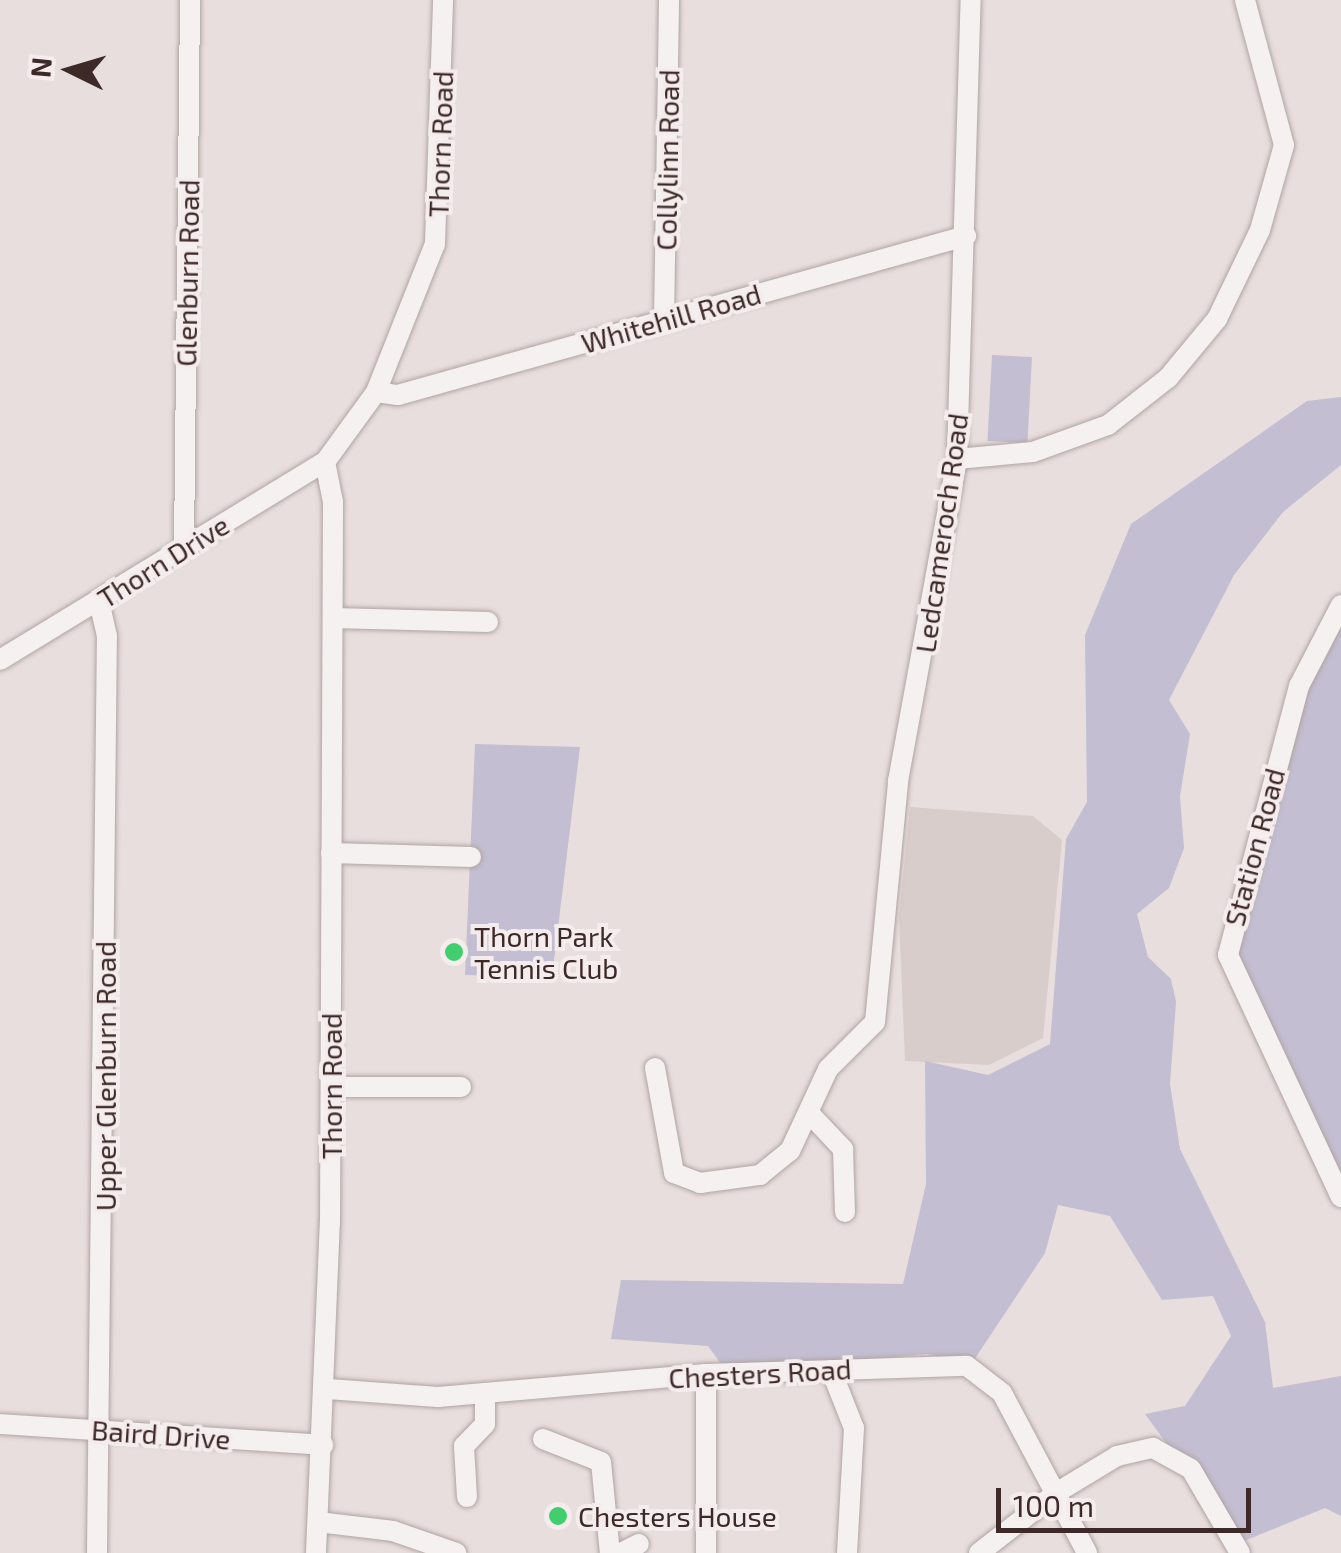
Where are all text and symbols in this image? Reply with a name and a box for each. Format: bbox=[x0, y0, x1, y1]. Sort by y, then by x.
north arrow bbox=[20, 20, 120, 120]
text: N bbox=[22, 56, 58, 79]
street label: Collylinn Road bbox=[649, 69, 685, 251]
street label: Thorn Road bbox=[421, 70, 459, 218]
street label: Glenburn Road bbox=[169, 179, 205, 367]
street label: Whitehill Road bbox=[577, 276, 765, 360]
street label: Ledcameroch Road bbox=[908, 411, 974, 655]
street label: Thorn Drive bbox=[91, 507, 235, 615]
street label: Station Road bbox=[1217, 764, 1291, 930]
place label: Thorn Park Tennis Club bbox=[474, 919, 618, 985]
street label: Upper Glenburn Road bbox=[88, 941, 122, 1211]
marker: Thorn Park Tennis Club bbox=[443, 941, 465, 963]
street label: Thorn Road bbox=[314, 1013, 348, 1159]
street label: Chesters Road bbox=[668, 1351, 852, 1395]
street label: Baird Drive bbox=[90, 1412, 232, 1456]
scale bar bbox=[1001, 1468, 1256, 1530]
text: 100 m bbox=[1013, 1487, 1094, 1523]
place label: Chesters House bbox=[578, 1499, 777, 1533]
marker: Chesters House bbox=[547, 1505, 569, 1527]

